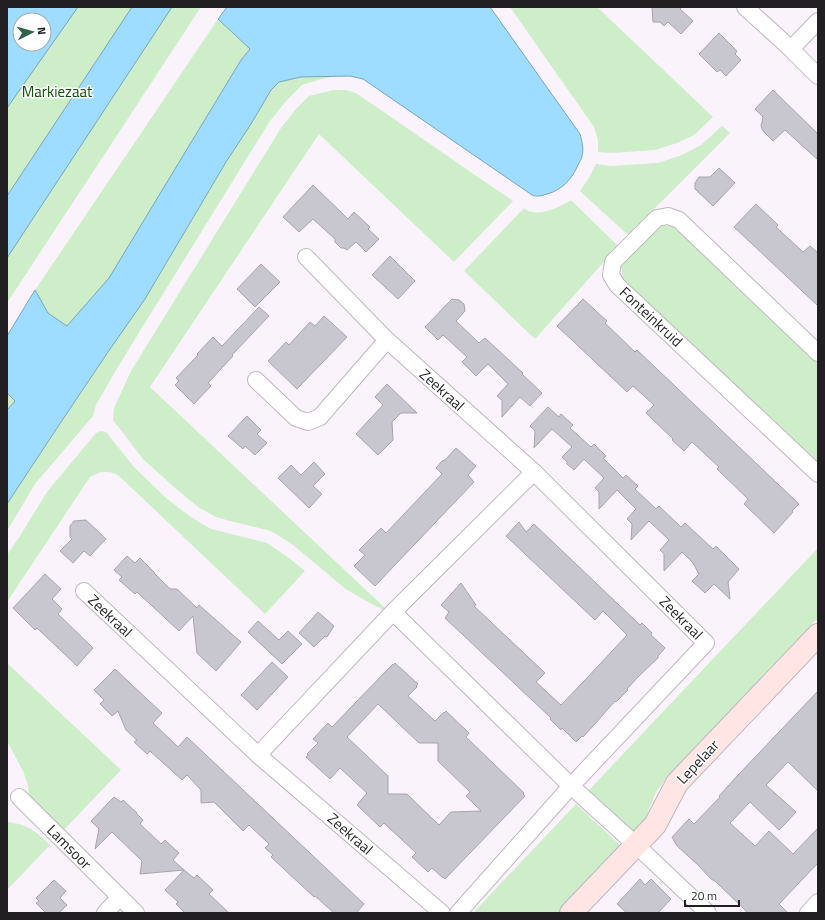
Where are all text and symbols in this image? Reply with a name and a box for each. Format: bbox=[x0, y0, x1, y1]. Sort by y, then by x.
north arrow bbox=[12, 12, 52, 52]
text: N bbox=[34, 26, 50, 36]
park label: Markiezaat bbox=[22, 80, 93, 103]
street label: Fonteinkruid bbox=[615, 281, 688, 352]
street label: Zeekraal bbox=[415, 363, 470, 416]
street label: Zeekraal bbox=[83, 589, 138, 642]
street label: Zeekraal bbox=[654, 590, 709, 645]
street label: Lepelaar bbox=[671, 734, 724, 789]
street label: Zeekraal bbox=[322, 807, 378, 860]
street label: Lamsoor bbox=[42, 819, 97, 874]
scale bar bbox=[685, 882, 739, 908]
text: 20 m bbox=[691, 886, 717, 905]

